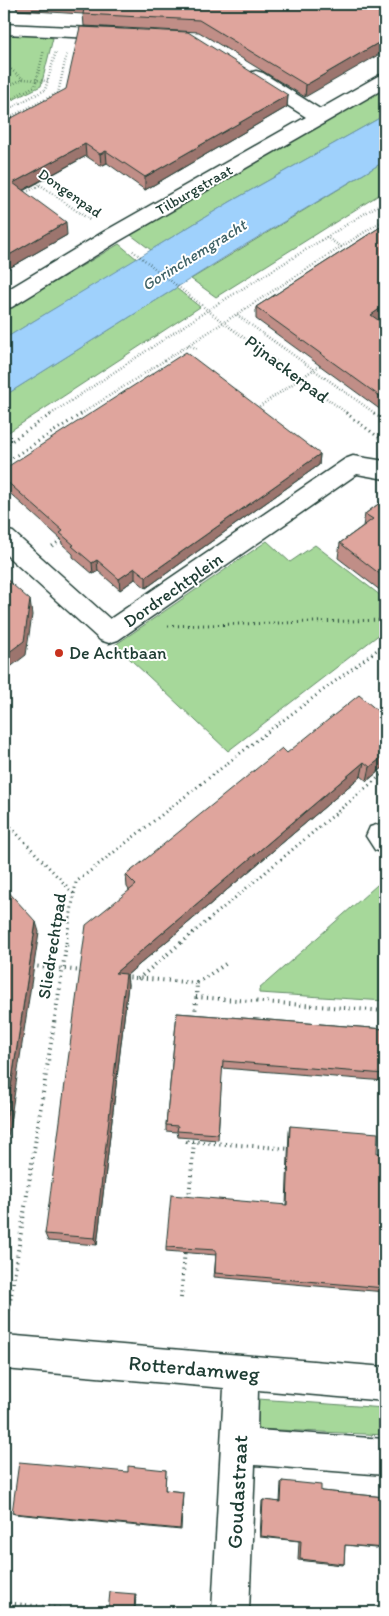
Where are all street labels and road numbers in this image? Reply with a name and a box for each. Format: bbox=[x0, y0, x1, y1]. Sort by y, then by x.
street label: Tilburgstraat bbox=[152, 161, 236, 219]
street label: Dongenpad bbox=[35, 165, 105, 221]
street label: Pijnackerpad bbox=[241, 330, 334, 408]
street label: Dordrechtplein bbox=[119, 548, 227, 632]
street label: Sliedrechtpad bbox=[33, 891, 71, 1000]
street label: Rotterdamweg bbox=[127, 1350, 261, 1386]
street label: Goudastraat bbox=[222, 1434, 252, 1550]

